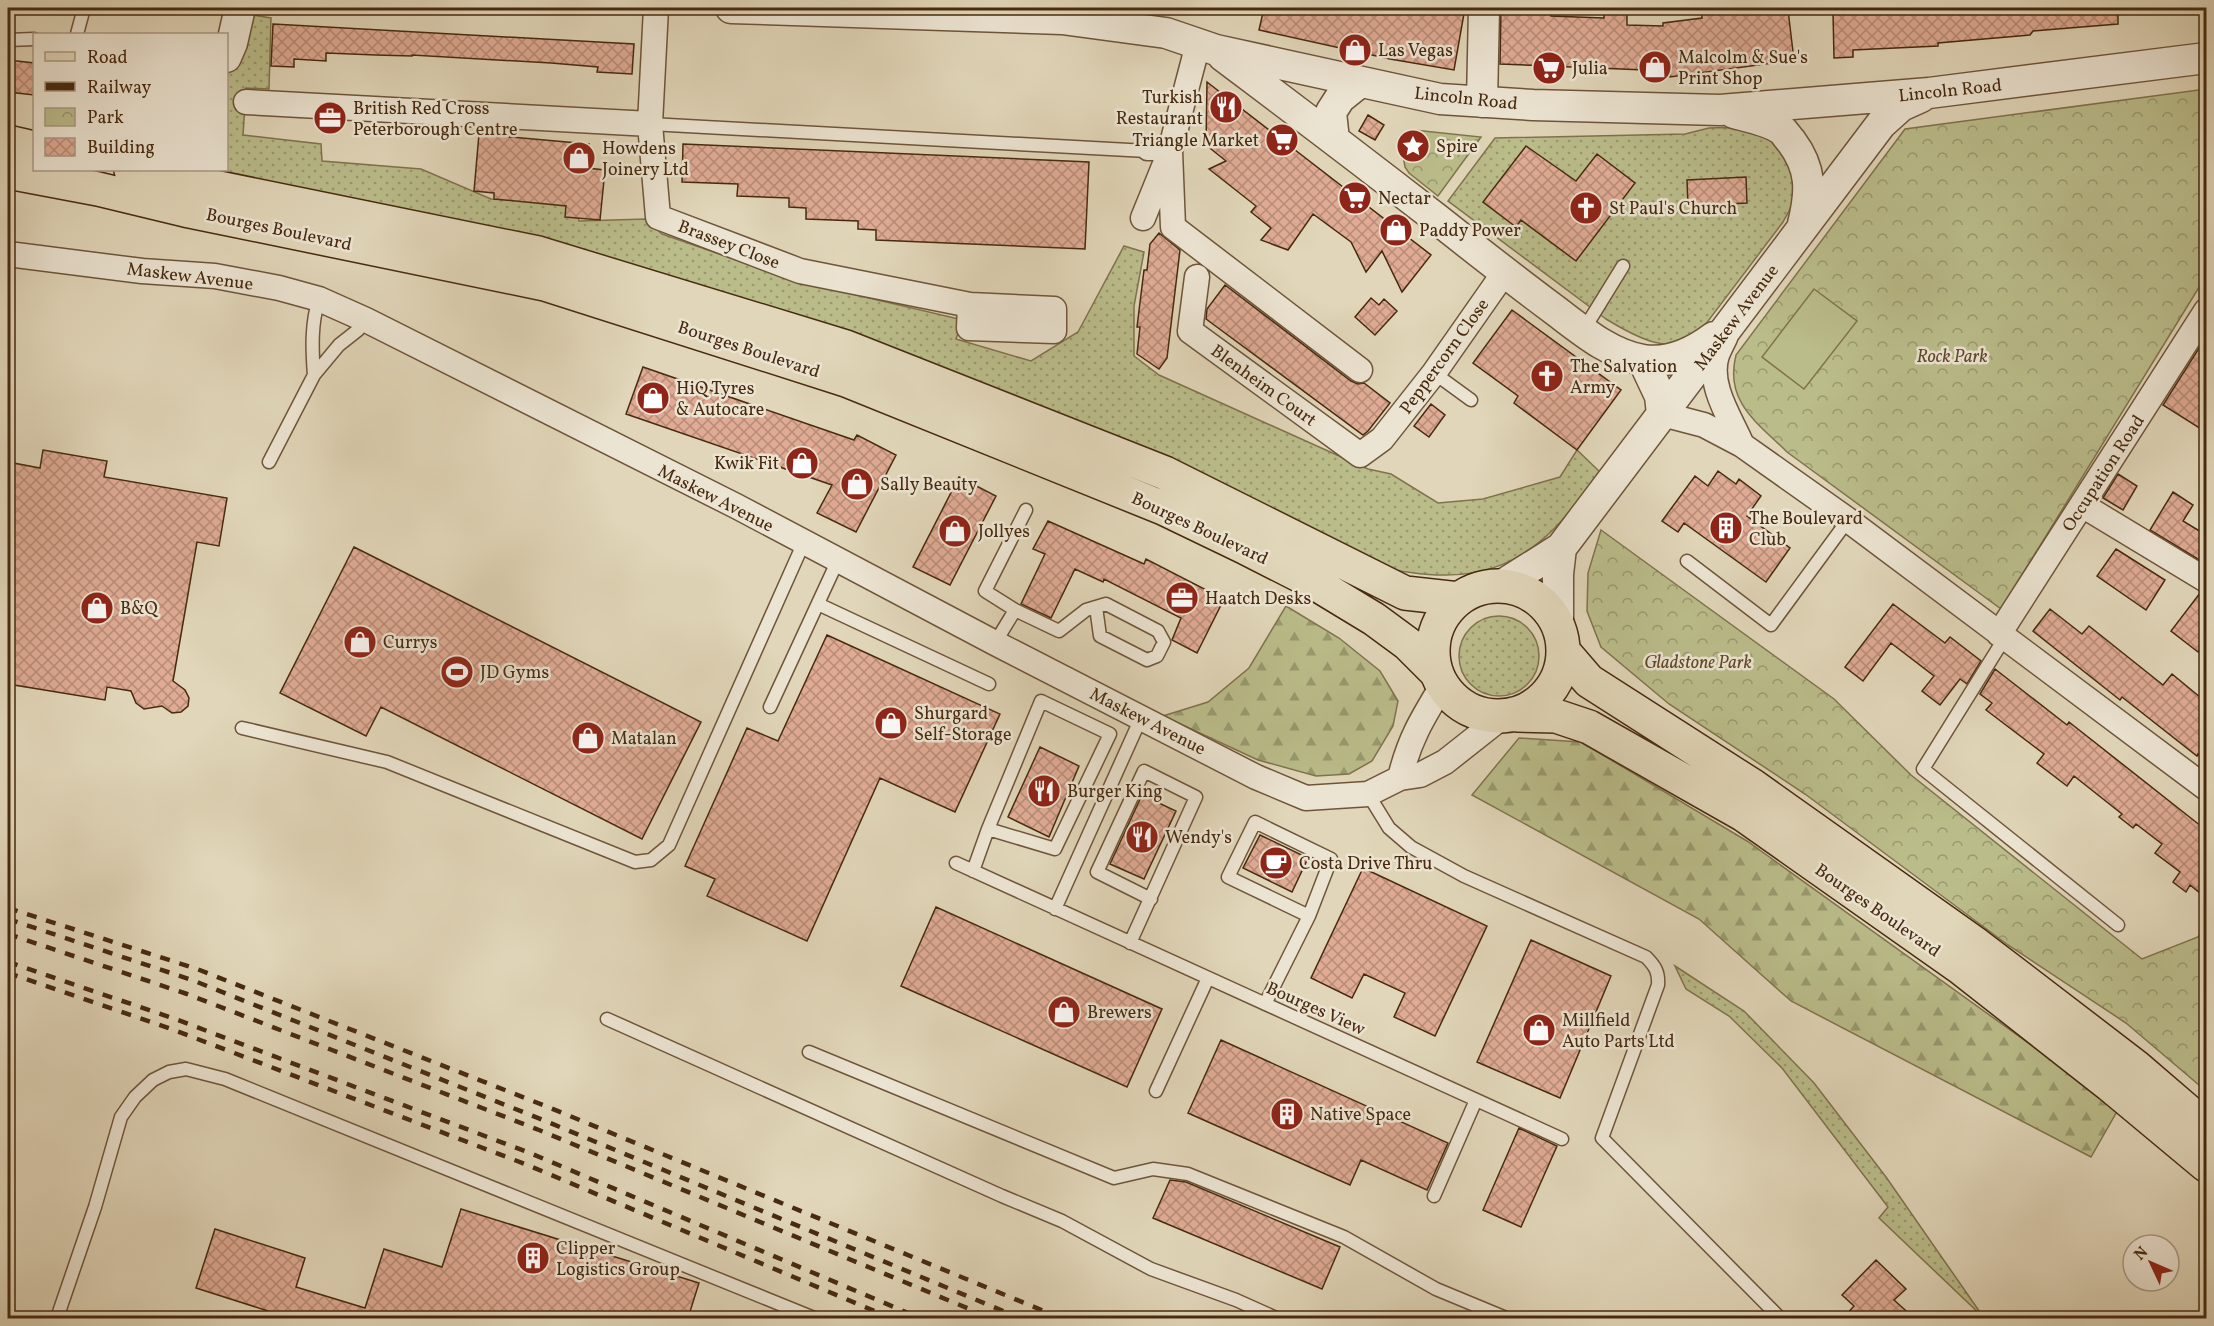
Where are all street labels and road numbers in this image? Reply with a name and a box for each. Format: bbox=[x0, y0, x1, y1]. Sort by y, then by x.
street label: Lincoln Road bbox=[1897, 74, 2003, 109]
street label: Lincoln Road bbox=[1413, 82, 1519, 117]
street label: Bourges Boulevard bbox=[204, 203, 354, 258]
street label: Brassey Close bbox=[674, 215, 783, 276]
street label: Maskew Avenue bbox=[125, 257, 254, 298]
street label: Maskew Avenue bbox=[1689, 260, 1785, 376]
street label: Peppercorn Close bbox=[1395, 294, 1496, 420]
street label: Bourges Boulevard bbox=[674, 316, 823, 385]
street label: Blenheim Court bbox=[1205, 339, 1321, 433]
street label: Occupation Road bbox=[2057, 411, 2151, 537]
street label: Maskew Avenue bbox=[653, 459, 778, 539]
street label: Bourges Boulevard bbox=[1127, 487, 1272, 572]
street label: Maskew Avenue bbox=[1085, 682, 1210, 762]
street label: Bourges Boulevard bbox=[1809, 858, 1945, 964]
street label: Bourges View bbox=[1262, 976, 1369, 1042]

